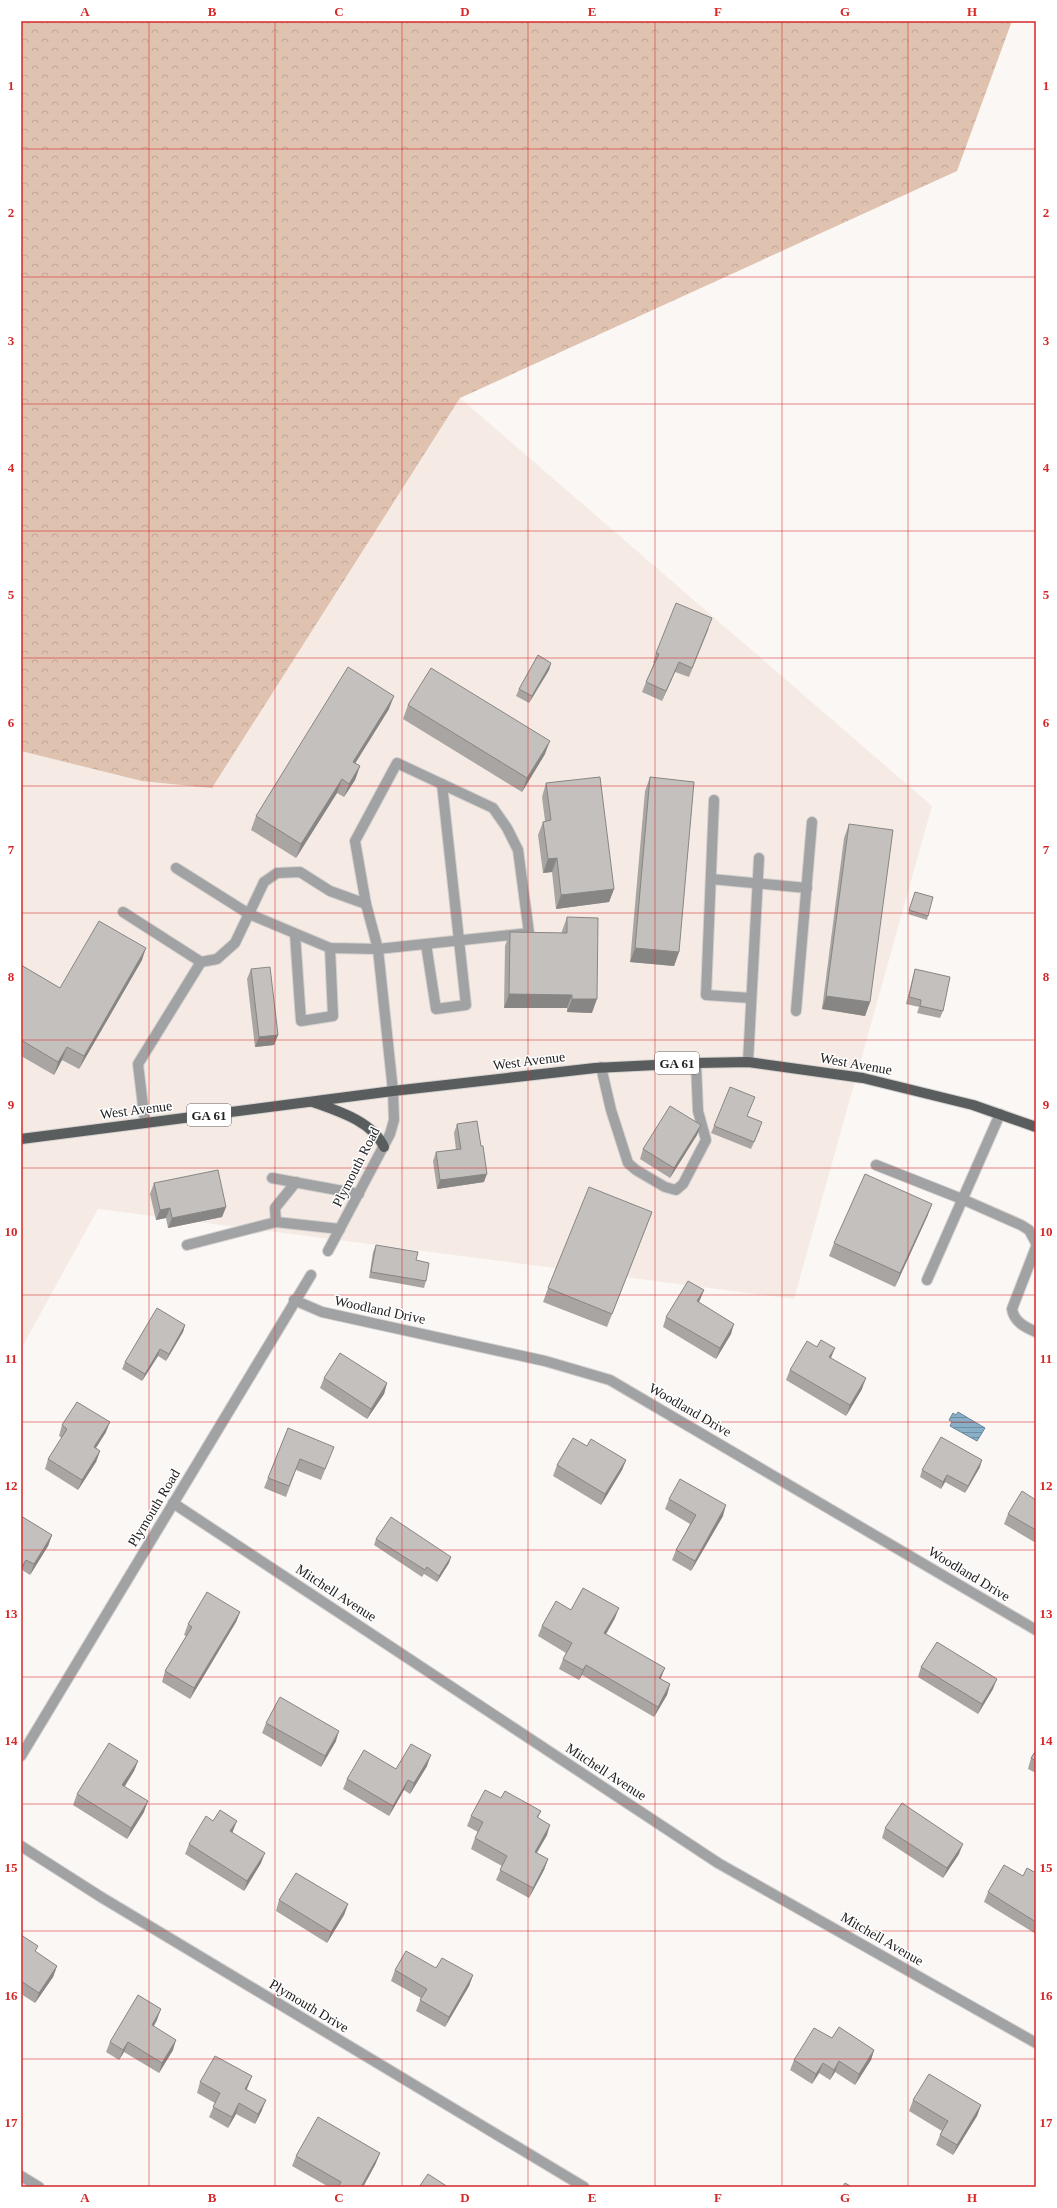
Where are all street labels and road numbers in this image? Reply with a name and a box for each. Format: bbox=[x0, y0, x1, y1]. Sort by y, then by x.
street label: West Avenue bbox=[492, 1049, 566, 1073]
street label: West Avenue bbox=[819, 1050, 893, 1078]
road number: GA 61 bbox=[655, 1052, 699, 1074]
street label: West Avenue bbox=[99, 1098, 173, 1122]
road number: GA 61 bbox=[187, 1104, 231, 1126]
street label: Plymouth Road bbox=[329, 1125, 383, 1209]
street label: Woodland Drive bbox=[333, 1293, 427, 1327]
street label: Woodland Drive bbox=[646, 1380, 734, 1440]
street label: Plymouth Road bbox=[125, 1467, 183, 1549]
street label: Woodland Drive bbox=[925, 1544, 1013, 1604]
street label: Mitchell Avenue bbox=[293, 1561, 379, 1625]
street label: Mitchell Avenue bbox=[563, 1740, 649, 1804]
street label: Mitchell Avenue bbox=[838, 1909, 926, 1969]
street label: Plymouth Drive bbox=[267, 1976, 351, 2036]

